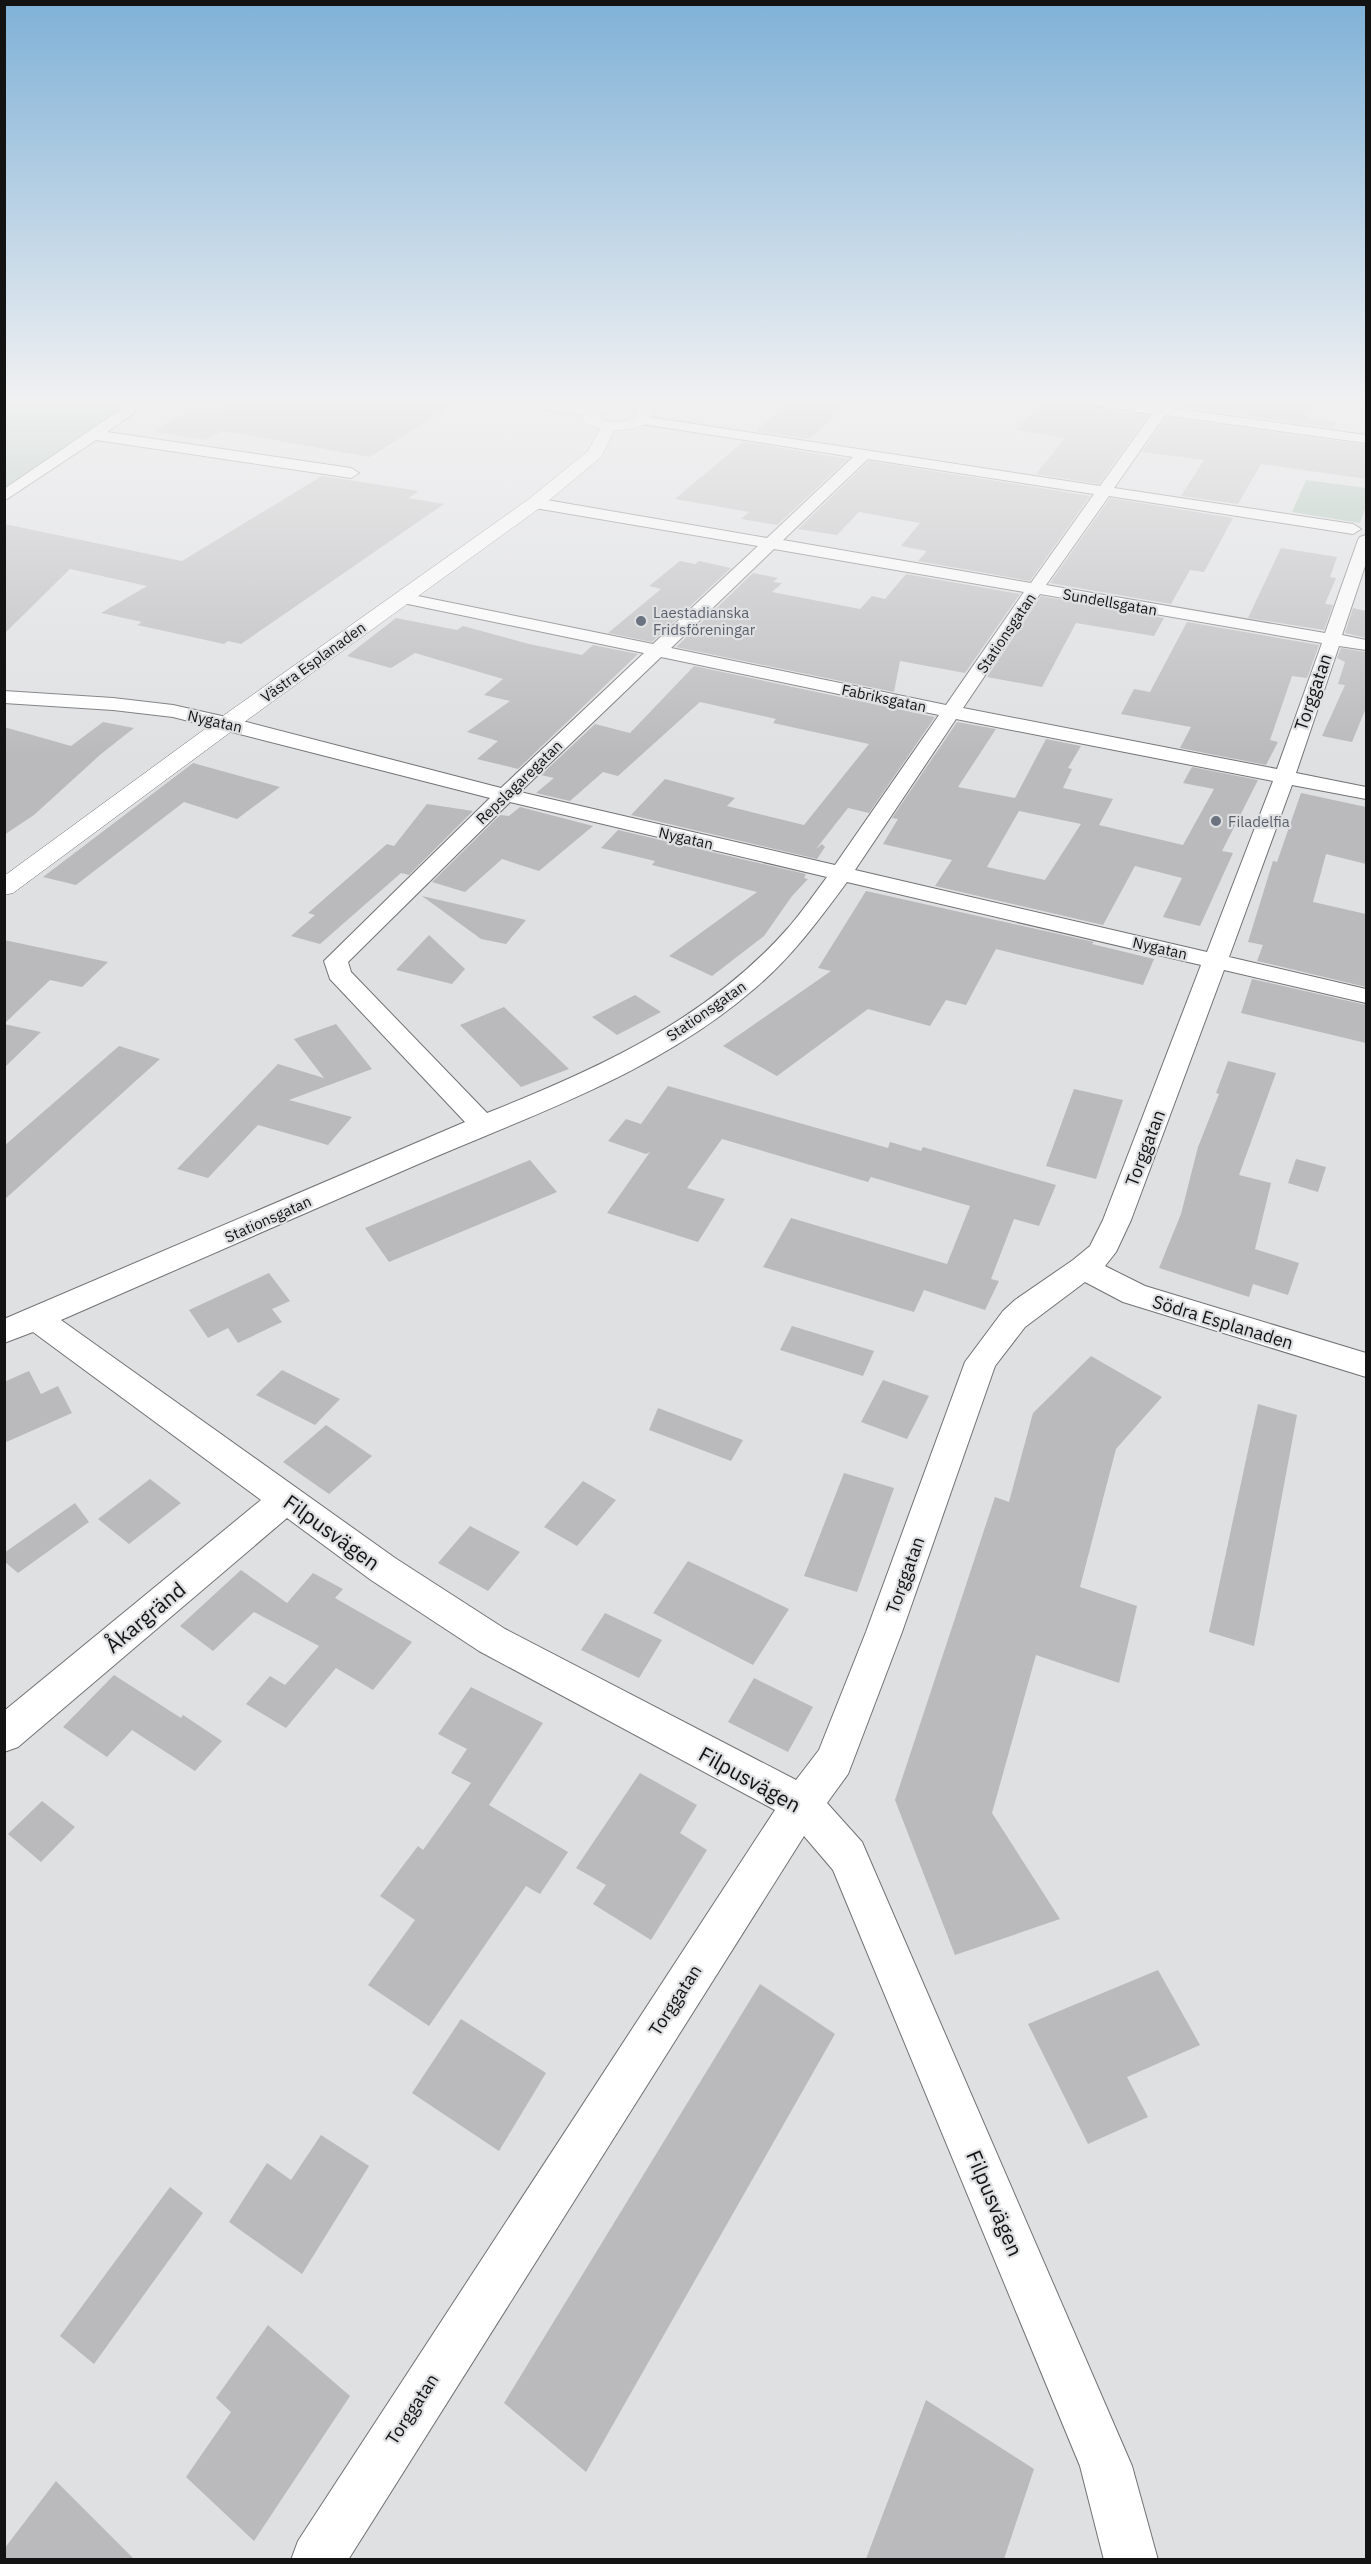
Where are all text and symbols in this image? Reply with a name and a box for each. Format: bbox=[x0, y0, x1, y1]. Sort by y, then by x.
street label: Sundellsgatan bbox=[1061, 584, 1159, 620]
street label: Stationsgatan bbox=[972, 589, 1040, 677]
place label: Laestadianska Fridsföreningar bbox=[653, 603, 756, 639]
marker: Laestadianska Fridsföreningar bbox=[634, 614, 648, 628]
street label: Västra Esplanaden bbox=[257, 618, 369, 706]
street label: Torggatan bbox=[1289, 650, 1337, 734]
street label: Fabriksgatan bbox=[840, 680, 928, 716]
street label: Nygatan bbox=[186, 706, 244, 736]
street label: Repslagaregatan bbox=[472, 736, 566, 828]
place label: Filadelfia bbox=[1228, 812, 1290, 831]
marker: Filadelfia bbox=[1209, 814, 1223, 828]
street label: Nygatan bbox=[657, 823, 715, 853]
street label: Nygatan bbox=[1131, 933, 1189, 963]
street label: Stationsgatan bbox=[663, 977, 749, 1045]
street label: Torggatan bbox=[1120, 1106, 1170, 1190]
street label: Stationsgatan bbox=[222, 1191, 314, 1247]
street label: Södra Esplanaden bbox=[1150, 1290, 1296, 1354]
street label: Filpusvägen bbox=[278, 1488, 386, 1576]
street label: Torggatan bbox=[880, 1533, 930, 1617]
street label: Åkargränd bbox=[99, 1575, 191, 1659]
street label: Filpusvägen bbox=[694, 1739, 806, 1819]
street label: Torggatan bbox=[644, 1960, 706, 2040]
street label: Filpusvägen bbox=[960, 2146, 1030, 2260]
street label: Torggatan bbox=[381, 2369, 443, 2449]

